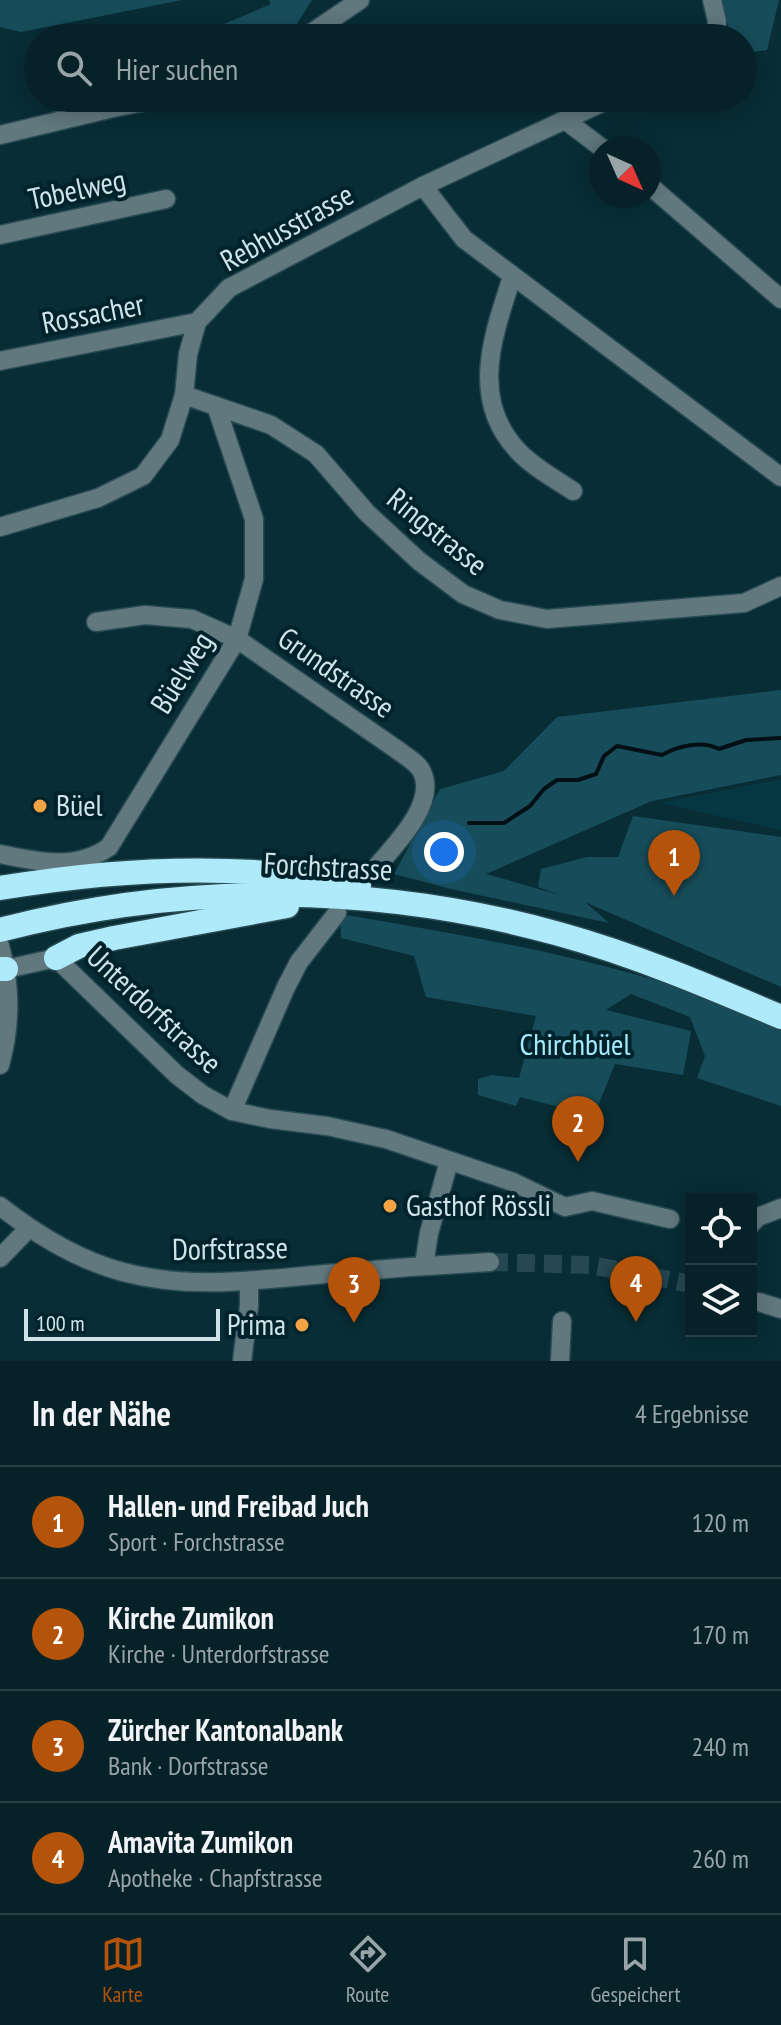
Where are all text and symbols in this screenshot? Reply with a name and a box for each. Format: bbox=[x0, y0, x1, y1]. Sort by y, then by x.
search box bbox=[24, 24, 757, 112]
icon: search bbox=[52, 46, 96, 90]
text: Hier suchen bbox=[116, 49, 238, 88]
north arrow bbox=[589, 136, 661, 208]
street label: Tobelweg bbox=[25, 159, 129, 218]
street label: Rebhusstrasse bbox=[213, 174, 360, 279]
street label: Rossacher bbox=[38, 283, 148, 341]
street label: Ringstrasse bbox=[380, 478, 496, 583]
street label: Grundstrasse bbox=[271, 618, 403, 726]
street label: Büelweg bbox=[141, 624, 221, 720]
place label: Büel bbox=[56, 785, 103, 824]
marker: Büel bbox=[31, 797, 49, 815]
pin: 1 bbox=[648, 830, 700, 896]
your location bbox=[424, 832, 464, 872]
street label: Forchstrasse bbox=[263, 843, 393, 888]
street label: Unterdorfstrasse bbox=[79, 936, 231, 1081]
park label: Chirchbüel bbox=[520, 1024, 630, 1063]
pin: 2 bbox=[552, 1096, 604, 1162]
place label: Gasthof Rössli bbox=[406, 1185, 551, 1224]
map controls bbox=[685, 1193, 757, 1337]
button: locate bbox=[685, 1193, 757, 1265]
marker: Gasthof Rössli bbox=[381, 1197, 399, 1215]
street label: Dorfstrasse bbox=[172, 1227, 288, 1268]
pin: 4 bbox=[610, 1256, 662, 1322]
pin: 3 bbox=[328, 1257, 380, 1323]
button: layers bbox=[685, 1265, 757, 1337]
place label: Prima bbox=[227, 1304, 286, 1343]
scale bar bbox=[24, 1305, 220, 1341]
text: 100 m bbox=[36, 1309, 85, 1337]
marker: Prima bbox=[293, 1316, 311, 1334]
text: In der Nähe bbox=[32, 1391, 171, 1435]
text: 4 Ergebnisse bbox=[635, 1397, 749, 1430]
text: Hallen- und Freibad Juch bbox=[108, 1486, 369, 1525]
text: 1 bbox=[52, 1506, 64, 1539]
text: 120 m bbox=[691, 1506, 749, 1539]
text: Sport · Forchstrasse bbox=[108, 1525, 285, 1558]
text: Kirche Zumikon bbox=[108, 1598, 274, 1637]
text: 2 bbox=[52, 1618, 64, 1651]
text: 170 m bbox=[691, 1618, 749, 1651]
text: Kirche · Unterdorfstrasse bbox=[108, 1637, 329, 1670]
text: Zürcher Kantonalbank bbox=[108, 1710, 343, 1749]
text: 3 bbox=[52, 1730, 64, 1763]
text: 240 m bbox=[691, 1730, 749, 1763]
text: Bank · Dorfstrasse bbox=[108, 1749, 269, 1782]
text: Amavita Zumikon bbox=[108, 1822, 293, 1861]
text: 4 bbox=[52, 1842, 64, 1875]
text: 260 m bbox=[691, 1842, 749, 1875]
text: Apotheke · Chapfstrasse bbox=[108, 1861, 323, 1894]
tab: Karte bbox=[101, 1932, 145, 2008]
tab: Route bbox=[346, 1932, 390, 2008]
tab: Gespeichert bbox=[591, 1932, 680, 2008]

